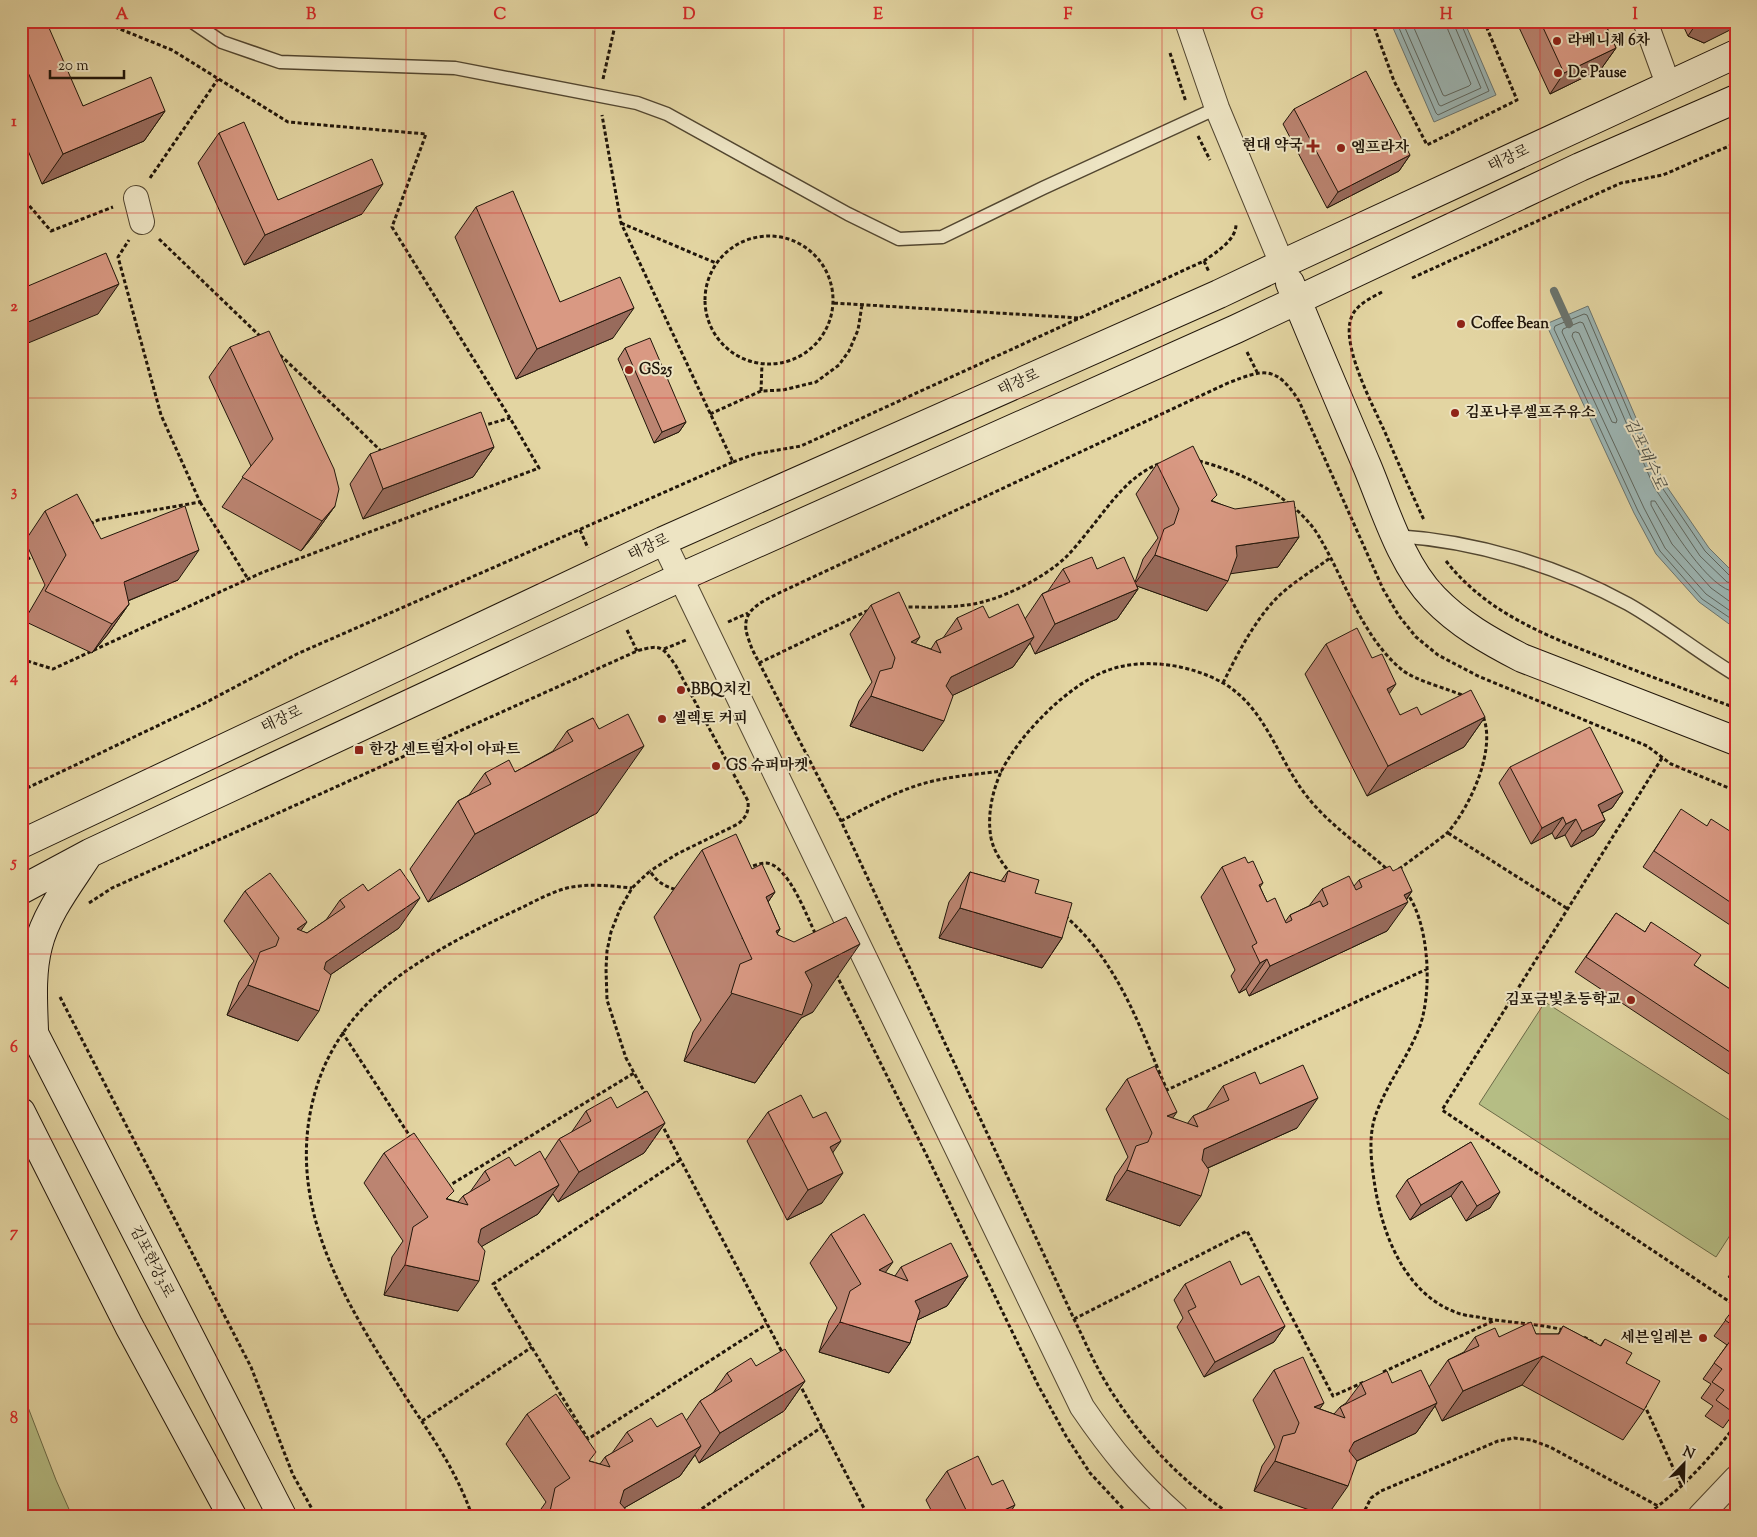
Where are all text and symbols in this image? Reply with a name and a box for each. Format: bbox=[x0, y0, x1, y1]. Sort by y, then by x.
text: A bbox=[116, 4, 129, 27]
text: B bbox=[306, 4, 316, 27]
text: C bbox=[494, 4, 507, 27]
text: D bbox=[683, 4, 696, 27]
text: E bbox=[873, 4, 883, 27]
text: F bbox=[1064, 4, 1073, 27]
text: G bbox=[1250, 4, 1264, 27]
text: H bbox=[1440, 4, 1453, 27]
text: I bbox=[1632, 4, 1638, 27]
place label: 라베니체 6차 bbox=[1567, 31, 1651, 52]
marker: 라베니체 6차 bbox=[1551, 35, 1563, 47]
scale bar bbox=[50, 48, 124, 80]
text: 20 m bbox=[58, 56, 89, 77]
place label: De Pause bbox=[1568, 63, 1627, 84]
marker: De Pause bbox=[1552, 67, 1564, 79]
text: 1 bbox=[11, 111, 17, 134]
place label: 현대 약국 bbox=[1242, 136, 1303, 157]
place label: 엠프라자 bbox=[1351, 138, 1409, 159]
marker: 현대 약국 bbox=[1307, 140, 1319, 152]
street label: 태장로 bbox=[1485, 140, 1534, 178]
marker: 엠프라자 bbox=[1335, 142, 1347, 154]
text: 2 bbox=[10, 296, 18, 319]
place label: Coffee Bean bbox=[1471, 314, 1549, 335]
marker: Coffee Bean bbox=[1455, 318, 1467, 330]
place label: GS25 bbox=[639, 360, 673, 381]
marker: GS25 bbox=[623, 364, 635, 376]
street label: 태장로 bbox=[995, 364, 1044, 401]
place label: 김포나루셀프주유소 bbox=[1465, 403, 1596, 424]
marker: 김포나루셀프주유소 bbox=[1449, 407, 1461, 419]
water label: 김포대수로 bbox=[1617, 414, 1671, 494]
text: 3 bbox=[11, 481, 18, 504]
street label: 태장로 bbox=[625, 529, 674, 567]
text: 4 bbox=[9, 667, 18, 690]
place label: BBQ치킨 bbox=[691, 680, 751, 701]
marker: BBQ치킨 bbox=[675, 684, 687, 696]
street label: 태장로 bbox=[258, 701, 307, 739]
place label: 셀렉토 커피 bbox=[672, 709, 748, 730]
marker: 셀렉토 커피 bbox=[656, 713, 668, 725]
place label: 한강 센트럴자이 아파트 bbox=[369, 740, 521, 761]
marker: 한강 센트럴자이 아파트 bbox=[353, 744, 365, 756]
place label: GS 슈퍼마켓 bbox=[726, 756, 808, 777]
marker: GS 슈퍼마켓 bbox=[710, 760, 722, 772]
text: 5 bbox=[9, 852, 17, 875]
place label: 김포금빛초등학교 bbox=[1505, 990, 1622, 1011]
marker: 김포금빛초등학교 bbox=[1625, 994, 1637, 1006]
text: 6 bbox=[10, 1037, 18, 1060]
text: 7 bbox=[10, 1222, 19, 1245]
street label: 김포한강3로 bbox=[124, 1222, 178, 1302]
place label: 세븐일레븐 bbox=[1621, 1328, 1694, 1349]
marker: 세븐일레븐 bbox=[1697, 1332, 1709, 1344]
text: 8 bbox=[10, 1408, 18, 1431]
north arrow bbox=[1660, 1440, 1710, 1490]
text: N bbox=[1679, 1442, 1697, 1465]

